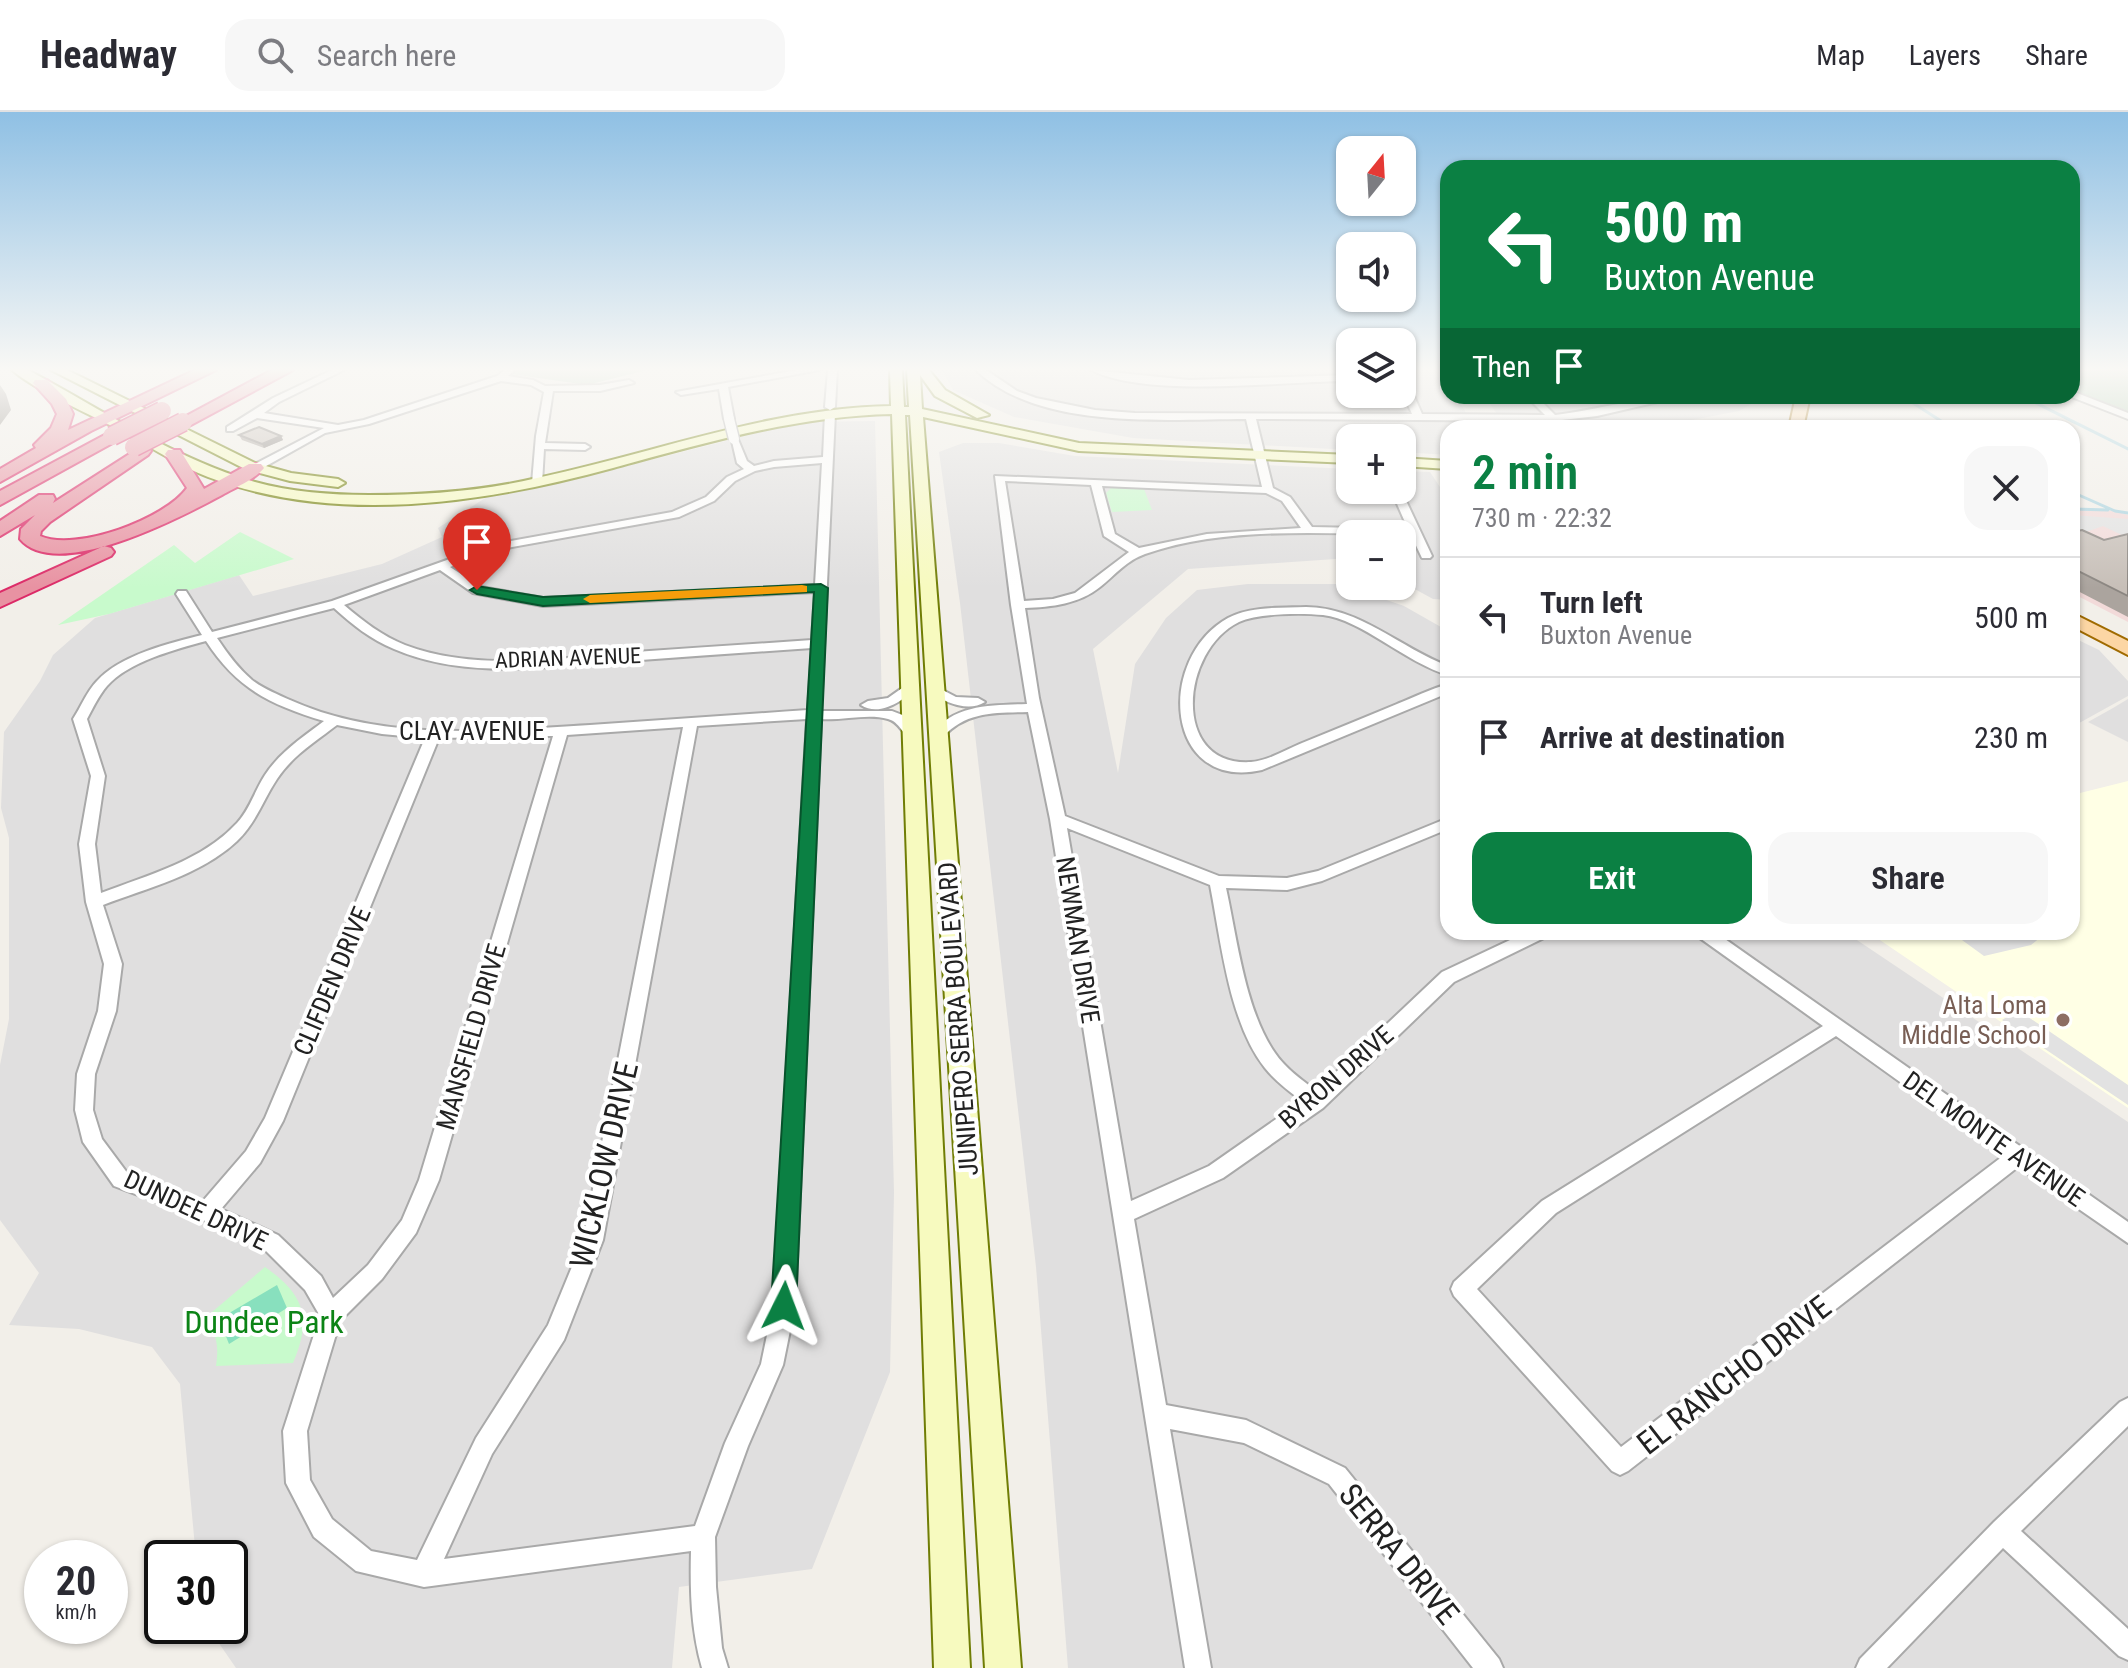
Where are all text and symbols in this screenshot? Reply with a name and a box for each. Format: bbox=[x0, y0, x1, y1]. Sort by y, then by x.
search box bbox=[225, 19, 785, 91]
text: Headway bbox=[40, 33, 177, 77]
icon: search bbox=[253, 33, 297, 77]
text: Search here bbox=[317, 38, 456, 73]
text: Map bbox=[1816, 39, 1865, 72]
text: Layers bbox=[1909, 39, 1981, 72]
text: Share bbox=[2025, 39, 2088, 72]
north arrow bbox=[1336, 136, 1416, 216]
map controls bbox=[1336, 136, 1416, 600]
text: 500 m bbox=[1604, 190, 1743, 256]
icon: left bbox=[1472, 192, 1576, 296]
button: sound bbox=[1336, 232, 1416, 312]
text: Buxton Avenue bbox=[1604, 257, 1815, 299]
button: layers bbox=[1336, 328, 1416, 408]
icon: arrive bbox=[1547, 344, 1591, 388]
text: Then bbox=[1472, 349, 1531, 384]
button: + bbox=[1336, 424, 1416, 504]
text: 2 min bbox=[1472, 444, 1578, 501]
button: close bbox=[1964, 446, 2048, 530]
text: 730 m · 22:32 bbox=[1472, 503, 1612, 533]
pin bbox=[443, 508, 511, 590]
icon: arrive bbox=[455, 520, 499, 564]
button: − bbox=[1336, 520, 1416, 600]
text: Turn left bbox=[1540, 585, 1643, 620]
icon: left bbox=[1472, 595, 1516, 639]
text: 500 m bbox=[1974, 600, 2048, 635]
text: Buxton Avenue bbox=[1540, 620, 1692, 650]
street label: ADRIAN AVENUE bbox=[495, 643, 641, 673]
icon: arrive bbox=[1472, 715, 1516, 759]
street label: CLAY AVENUE bbox=[399, 716, 545, 746]
text: Arrive at destination bbox=[1540, 720, 1785, 755]
text: 230 m bbox=[1974, 720, 2048, 755]
button: Exit bbox=[1472, 832, 1752, 924]
button: Share bbox=[1768, 832, 2048, 924]
street label: NEWMAN DRIVE bbox=[1050, 854, 1106, 1026]
street label: JUNIPERO SERRA BOULEVARD bbox=[932, 861, 984, 1177]
street label: CLIFDEN DRIVE bbox=[287, 902, 377, 1060]
street label: MANSFIELD DRIVE bbox=[430, 940, 512, 1134]
place label: Alta Loma Middle School bbox=[1901, 990, 2047, 1050]
marker: Alta Loma Middle School bbox=[2054, 1011, 2072, 1029]
street label: BYRON DRIVE bbox=[1273, 1019, 1399, 1135]
street label: WICKLOW DRIVE bbox=[562, 1058, 646, 1272]
street label: DEL MONTE AVENUE bbox=[1898, 1065, 2090, 1213]
street label: DUNDEE DRIVE bbox=[119, 1164, 273, 1256]
position arrow bbox=[742, 1264, 826, 1348]
street label: EL RANCHO DRIVE bbox=[1630, 1288, 1838, 1462]
park label: Dundee Park bbox=[184, 1303, 344, 1341]
street label: SERRA DRIVE bbox=[1331, 1476, 1467, 1632]
speed limit sign: 30 bbox=[144, 1540, 248, 1644]
text: 20 bbox=[56, 1558, 96, 1605]
text: km/h bbox=[55, 1600, 97, 1624]

